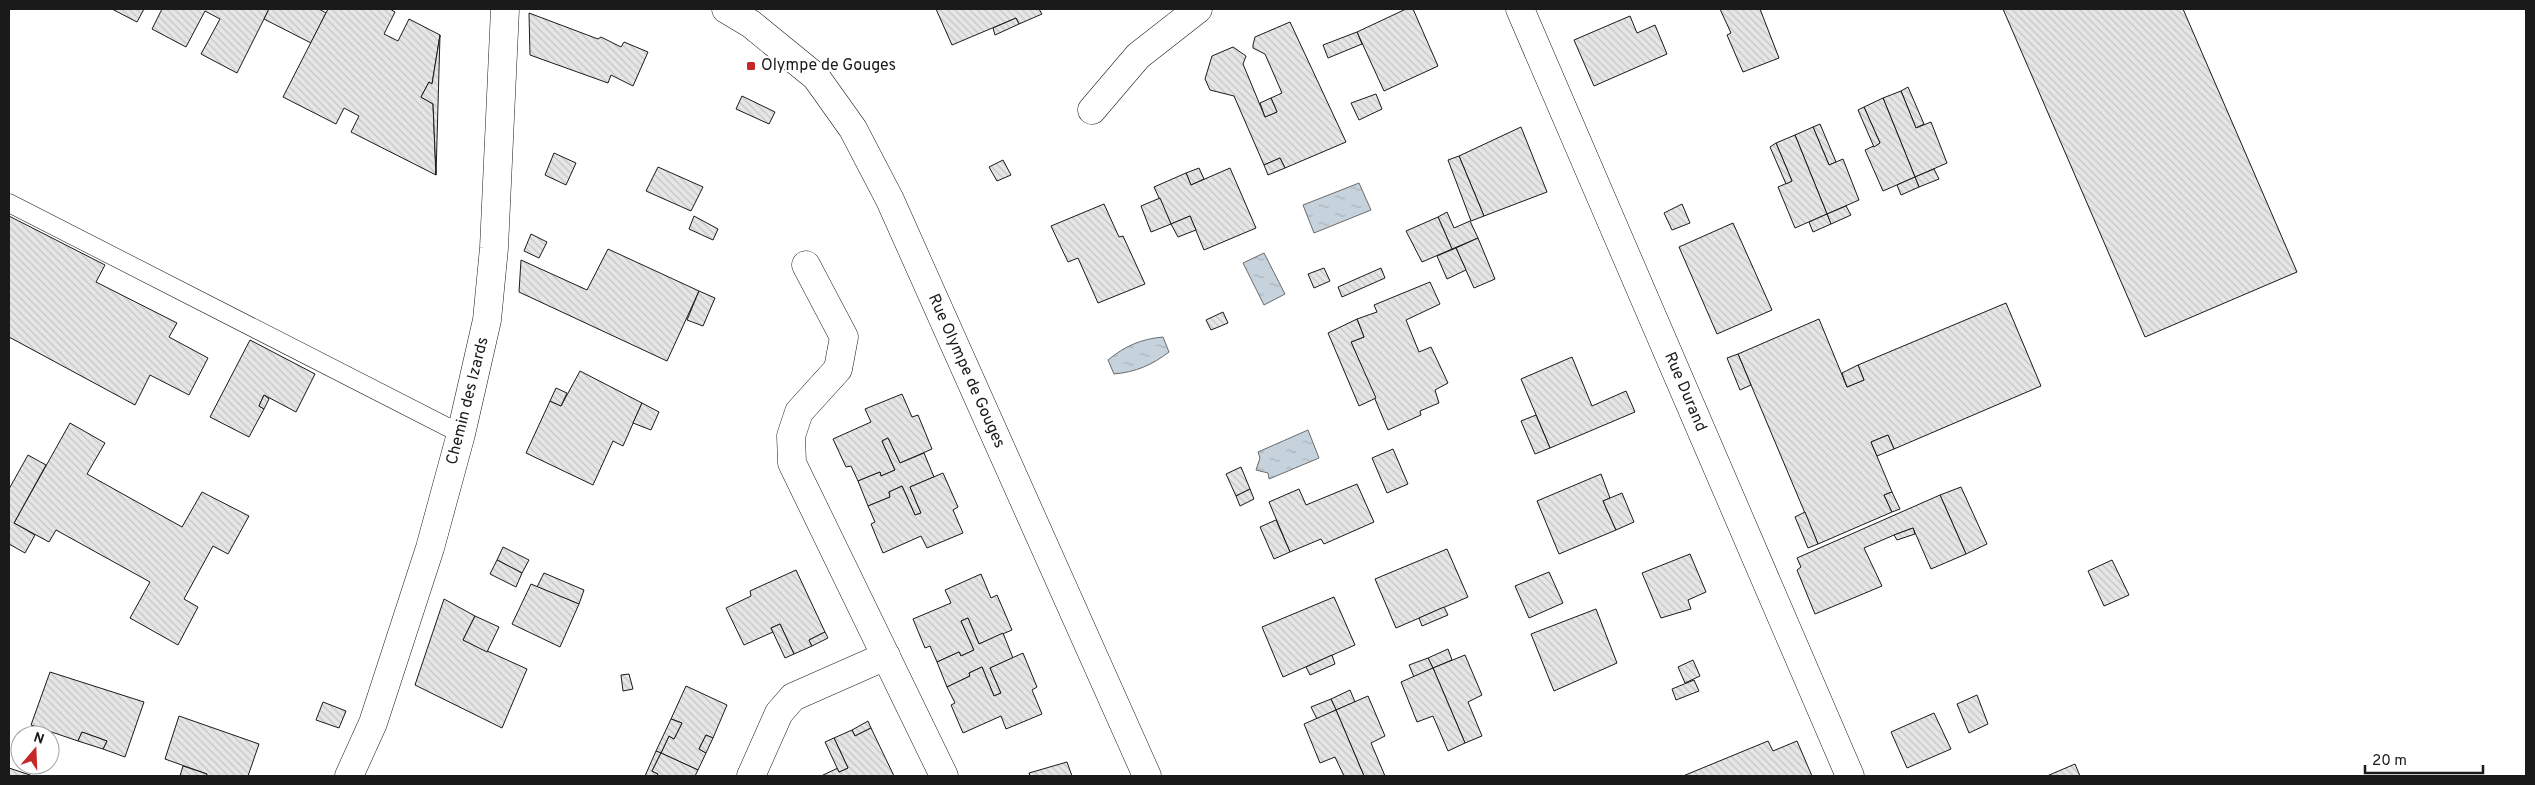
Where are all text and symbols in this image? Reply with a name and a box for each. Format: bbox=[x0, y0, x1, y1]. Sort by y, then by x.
place label: Olympe de Gouges bbox=[761, 56, 896, 76]
marker: Olympe de Gouges bbox=[745, 60, 757, 72]
street label: Rue Olympe de Gouges bbox=[923, 291, 1009, 451]
street label: Chemin des Izards bbox=[442, 335, 494, 467]
street label: Rue Durand bbox=[1659, 349, 1711, 435]
north arrow bbox=[10, 725, 60, 775]
text: N bbox=[31, 729, 46, 749]
scale bar bbox=[2365, 742, 2482, 774]
text: 20 m bbox=[2372, 752, 2407, 771]

